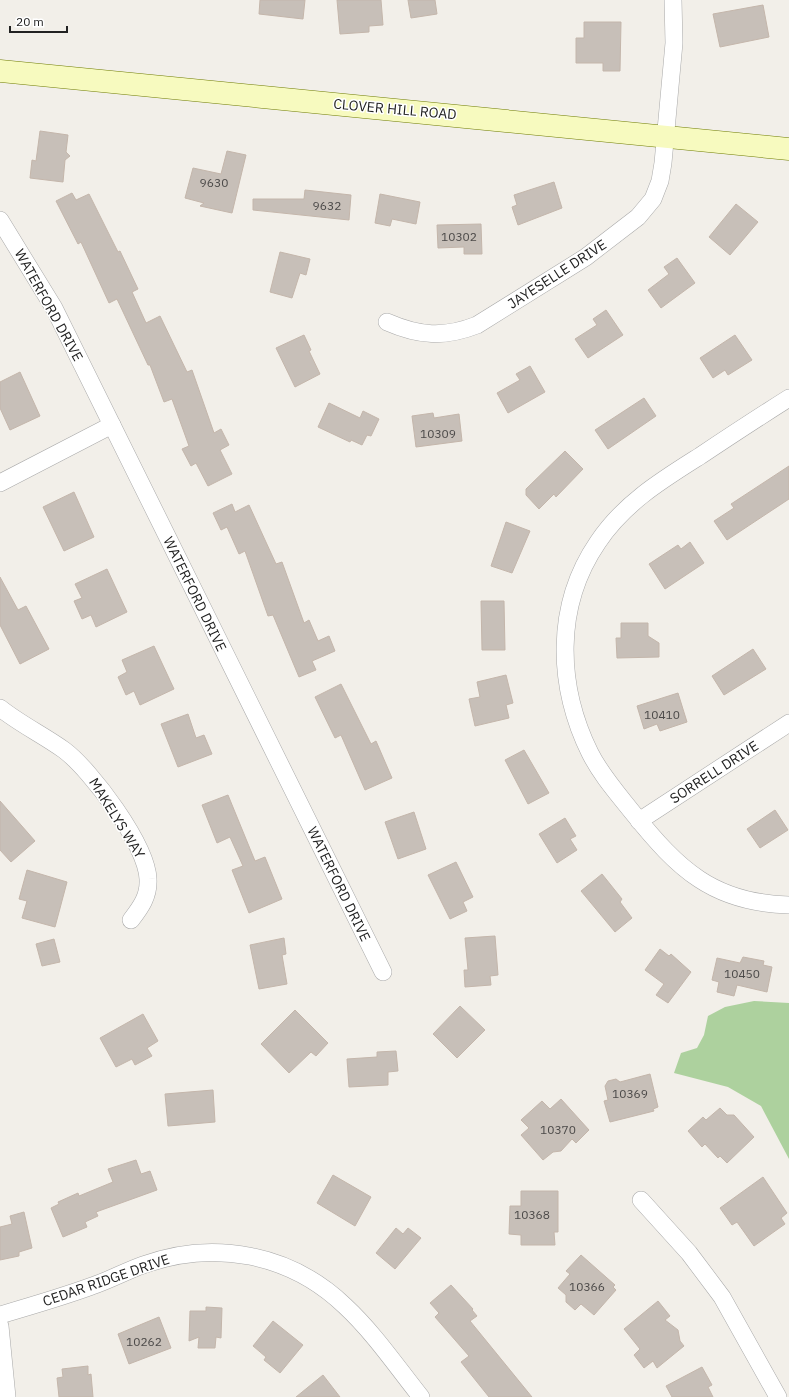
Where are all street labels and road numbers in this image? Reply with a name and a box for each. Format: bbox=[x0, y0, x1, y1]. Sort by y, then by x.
street label: CLOVER HILL ROAD bbox=[333, 95, 457, 123]
street label: JAYESELLE DRIVE bbox=[504, 235, 610, 313]
street label: WATERFORD DRIVE bbox=[11, 246, 87, 364]
street label: WATERFORD DRIVE bbox=[159, 534, 231, 654]
street label: SORRELL DRIVE bbox=[666, 737, 762, 807]
street label: MAKELYS WAY bbox=[85, 774, 149, 862]
street label: WATERFORD DRIVE bbox=[303, 824, 375, 944]
street label: CEDAR RIDGE DRIVE bbox=[40, 1250, 172, 1310]

